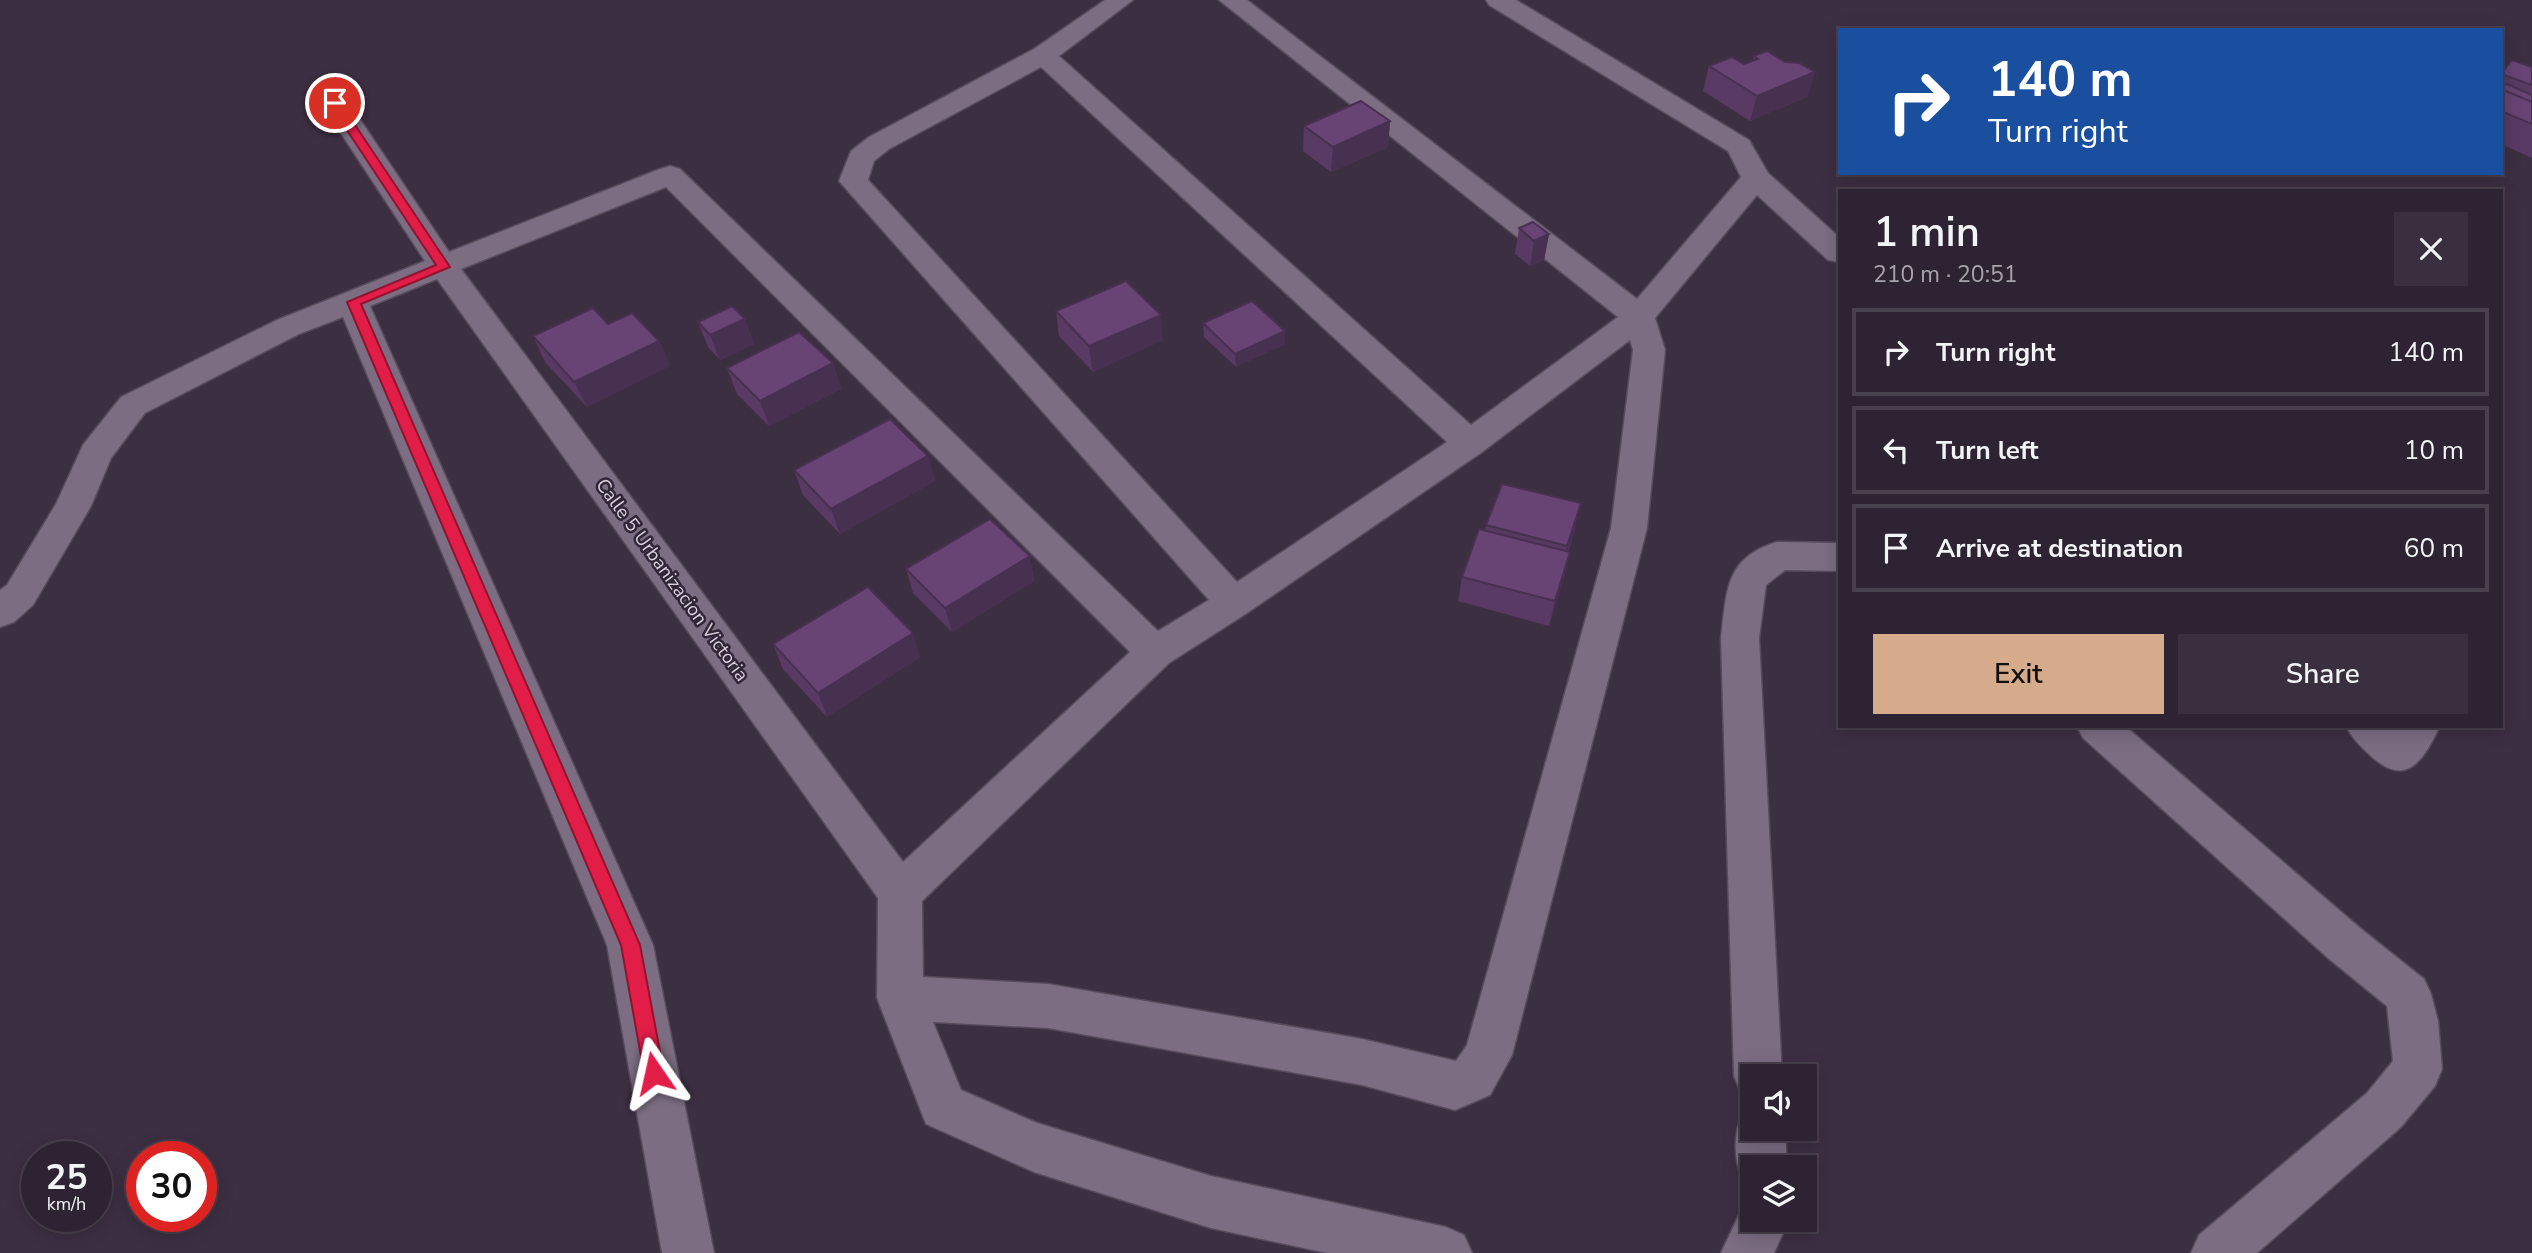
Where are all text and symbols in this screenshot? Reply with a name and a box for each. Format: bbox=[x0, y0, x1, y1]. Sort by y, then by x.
text: 140 m bbox=[1988, 46, 2132, 113]
icon: right bbox=[1873, 56, 1964, 147]
pin bbox=[305, 73, 365, 133]
icon: arrive bbox=[316, 84, 354, 122]
text: Turn right bbox=[1988, 110, 2128, 153]
text: 1 min bbox=[1873, 204, 1980, 261]
button: close bbox=[2394, 212, 2468, 286]
text: 210 m · 20:51 bbox=[1873, 259, 2018, 290]
icon: right bbox=[1877, 333, 1915, 371]
text: Turn right bbox=[1936, 335, 2055, 370]
text: 140 m bbox=[2388, 335, 2464, 370]
icon: left bbox=[1877, 431, 1915, 469]
text: Turn left bbox=[1936, 433, 2039, 468]
text: 10 m bbox=[2404, 433, 2464, 468]
street label: Calle 5 Urbanizacion Victoria bbox=[590, 473, 754, 687]
icon: arrive bbox=[1877, 529, 1915, 567]
text: Arrive at destination bbox=[1936, 531, 2183, 566]
text: 60 m bbox=[2404, 531, 2464, 566]
button: Exit bbox=[1873, 634, 2164, 714]
button: Share bbox=[2178, 634, 2468, 714]
position arrow bbox=[617, 1036, 691, 1110]
map controls bbox=[1740, 1064, 1817, 1232]
button: sound bbox=[1740, 1064, 1817, 1141]
speed limit sign: 30 bbox=[126, 1141, 217, 1232]
text: 25 bbox=[45, 1154, 88, 1201]
button: layers bbox=[1740, 1155, 1817, 1232]
text: km/h bbox=[47, 1192, 86, 1216]

